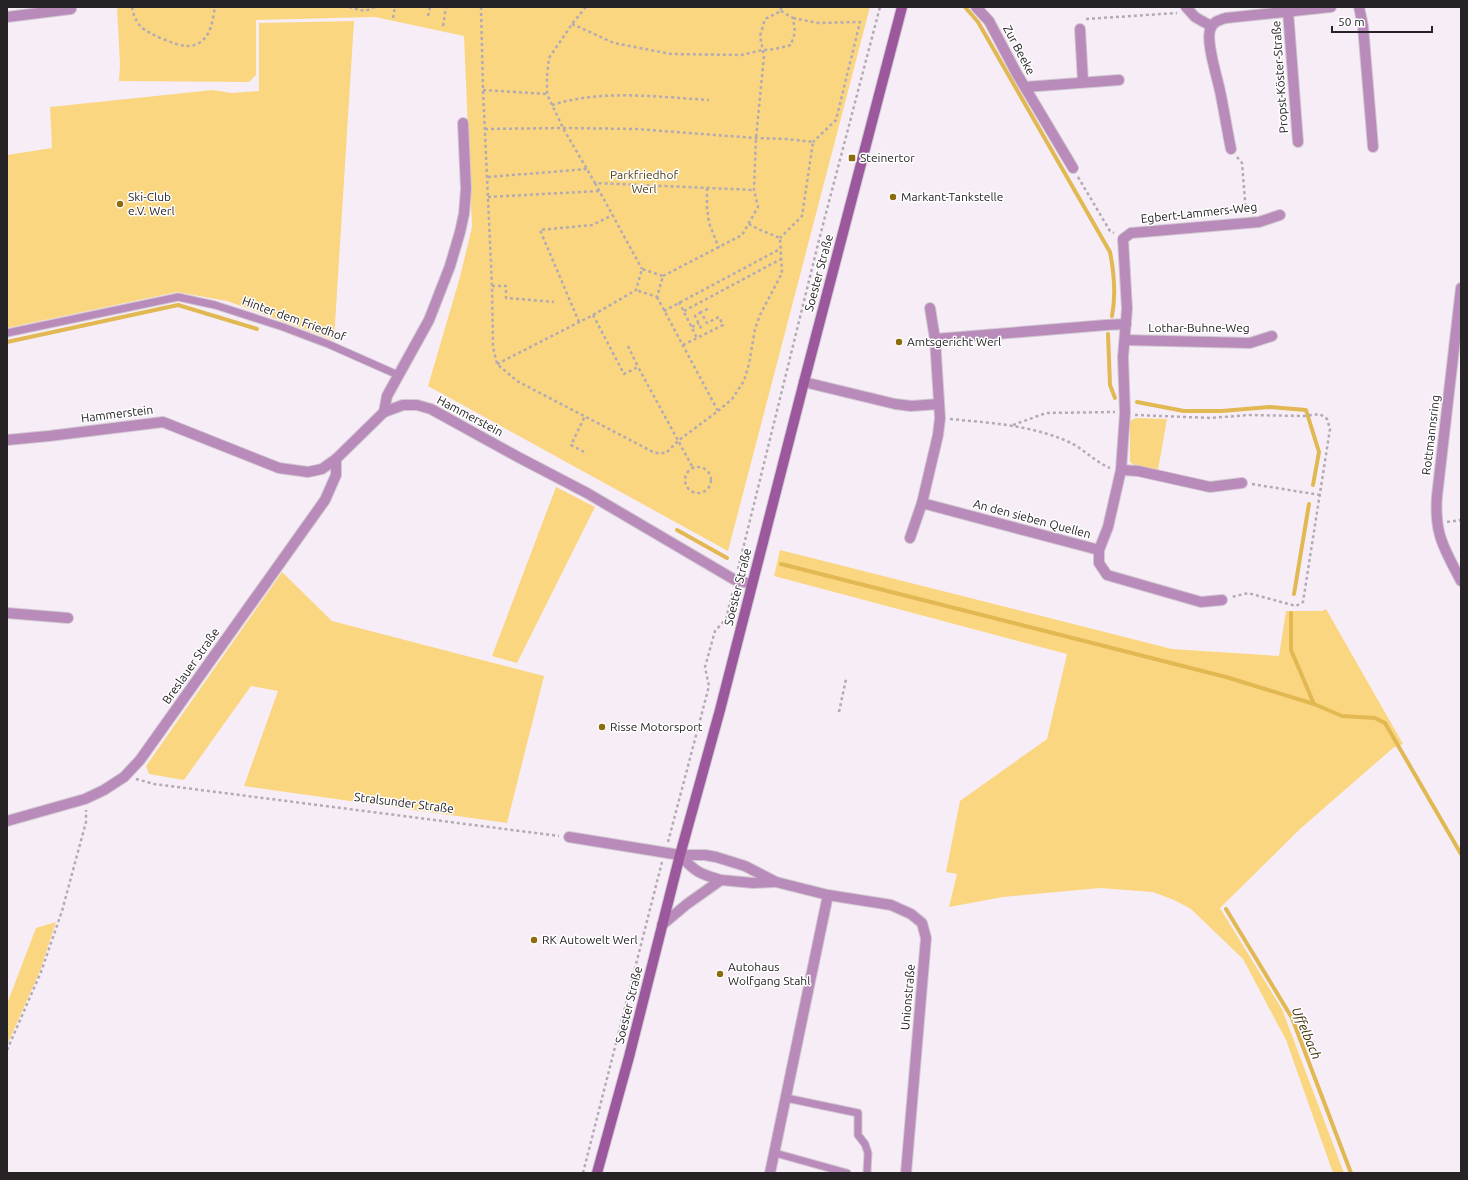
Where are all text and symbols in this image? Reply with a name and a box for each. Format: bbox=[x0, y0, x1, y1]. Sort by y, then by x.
scale bar bbox=[1332, 8, 1432, 34]
text: 50 m bbox=[1338, 15, 1365, 28]
street label: Propst-Köster-Straße bbox=[1269, 20, 1290, 134]
street label: Zur Beeke bbox=[1001, 23, 1038, 77]
place label: Steinertor bbox=[860, 151, 915, 164]
marker: Steinertor bbox=[847, 153, 857, 163]
park label: Parkfriedhof Werl bbox=[610, 168, 678, 195]
place label: Ski-Club e.V. Werl bbox=[128, 190, 175, 217]
place label: Markant-Tankstelle bbox=[901, 190, 1003, 203]
marker: Markant-Tankstelle bbox=[888, 192, 898, 202]
marker: Ski-Club e.V. Werl bbox=[115, 199, 125, 209]
street label: Egbert-Lammers-Weg bbox=[1140, 200, 1258, 225]
street label: Soester Straße bbox=[802, 233, 835, 313]
street label: Hinter dem Friedhof bbox=[241, 294, 348, 343]
street label: Lothar-Buhne-Weg bbox=[1148, 321, 1250, 334]
place label: Amtsgericht Werl bbox=[907, 335, 1001, 348]
marker: Amtsgericht Werl bbox=[894, 337, 904, 347]
street label: Hammerstein bbox=[435, 393, 505, 438]
street label: Rottmannsring bbox=[1419, 394, 1442, 476]
street label: Hammerstein bbox=[80, 403, 154, 424]
street label: An den sieben Quellen bbox=[972, 497, 1092, 540]
street label: Soester Straße bbox=[722, 547, 753, 627]
street label: Breslauer Straße bbox=[160, 625, 222, 706]
place label: Risse Motorsport bbox=[610, 720, 703, 733]
marker: Risse Motorsport bbox=[597, 722, 607, 732]
street label: Stralsunder Straße bbox=[354, 790, 455, 815]
place label: RK Autowelt Werl bbox=[542, 933, 638, 946]
marker: RK Autowelt Werl bbox=[529, 935, 539, 945]
place label: Autohaus Wolfgang Stahl bbox=[728, 960, 810, 987]
street label: Unionstraße bbox=[898, 963, 917, 1031]
street label: Soester Straße bbox=[613, 965, 644, 1045]
marker: Autohaus Wolfgang Stahl bbox=[715, 969, 725, 979]
water label: Uffelbach bbox=[1289, 1005, 1324, 1062]

